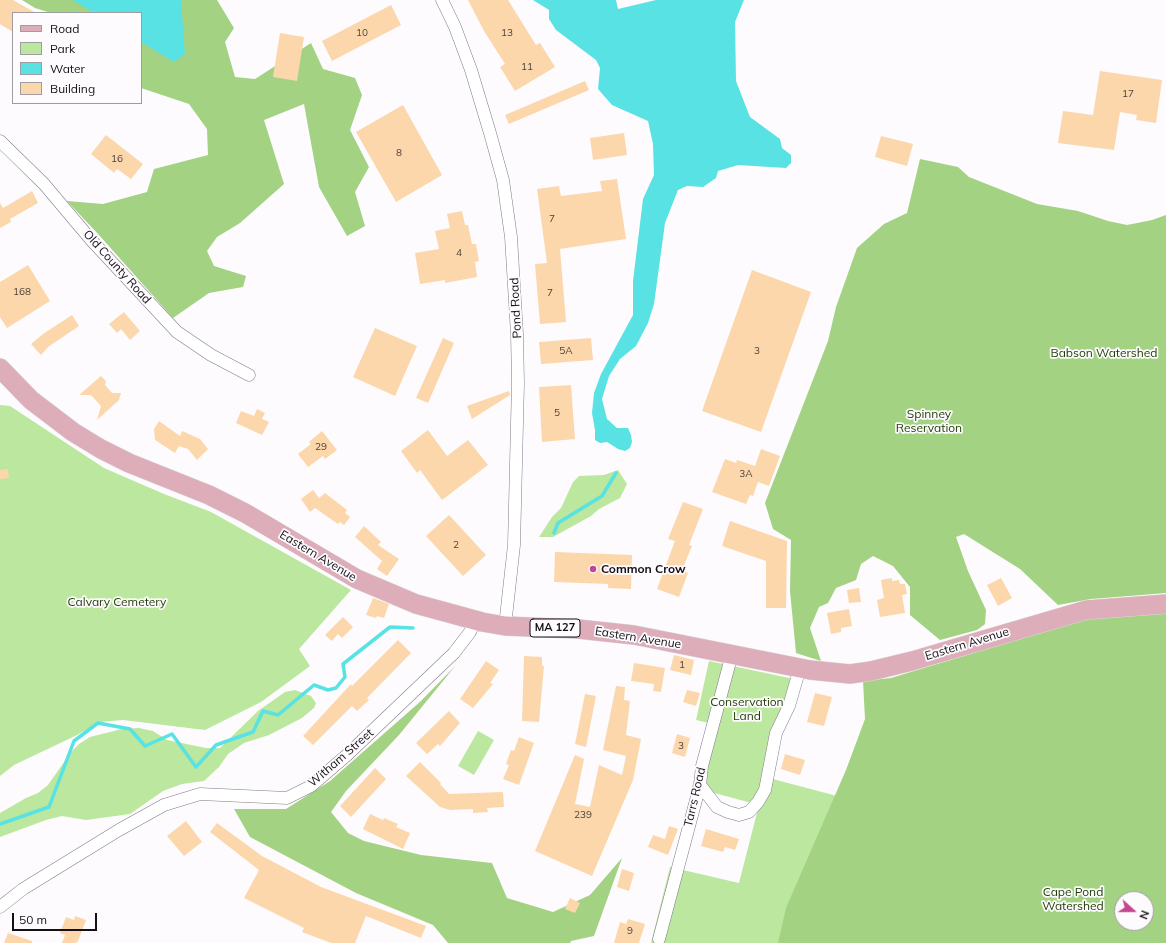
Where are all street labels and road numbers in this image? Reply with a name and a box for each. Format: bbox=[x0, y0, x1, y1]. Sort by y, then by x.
street label: Old County Road bbox=[80, 227, 154, 307]
street label: Pond Road bbox=[507, 277, 525, 339]
street label: Eastern Avenue bbox=[277, 527, 359, 585]
road number: MA 127 bbox=[530, 619, 580, 637]
street label: Eastern Avenue bbox=[594, 624, 682, 652]
street label: Eastern Avenue bbox=[923, 624, 1011, 664]
street label: Witham Street bbox=[306, 726, 376, 790]
street label: Tarrs Road bbox=[681, 766, 709, 828]

